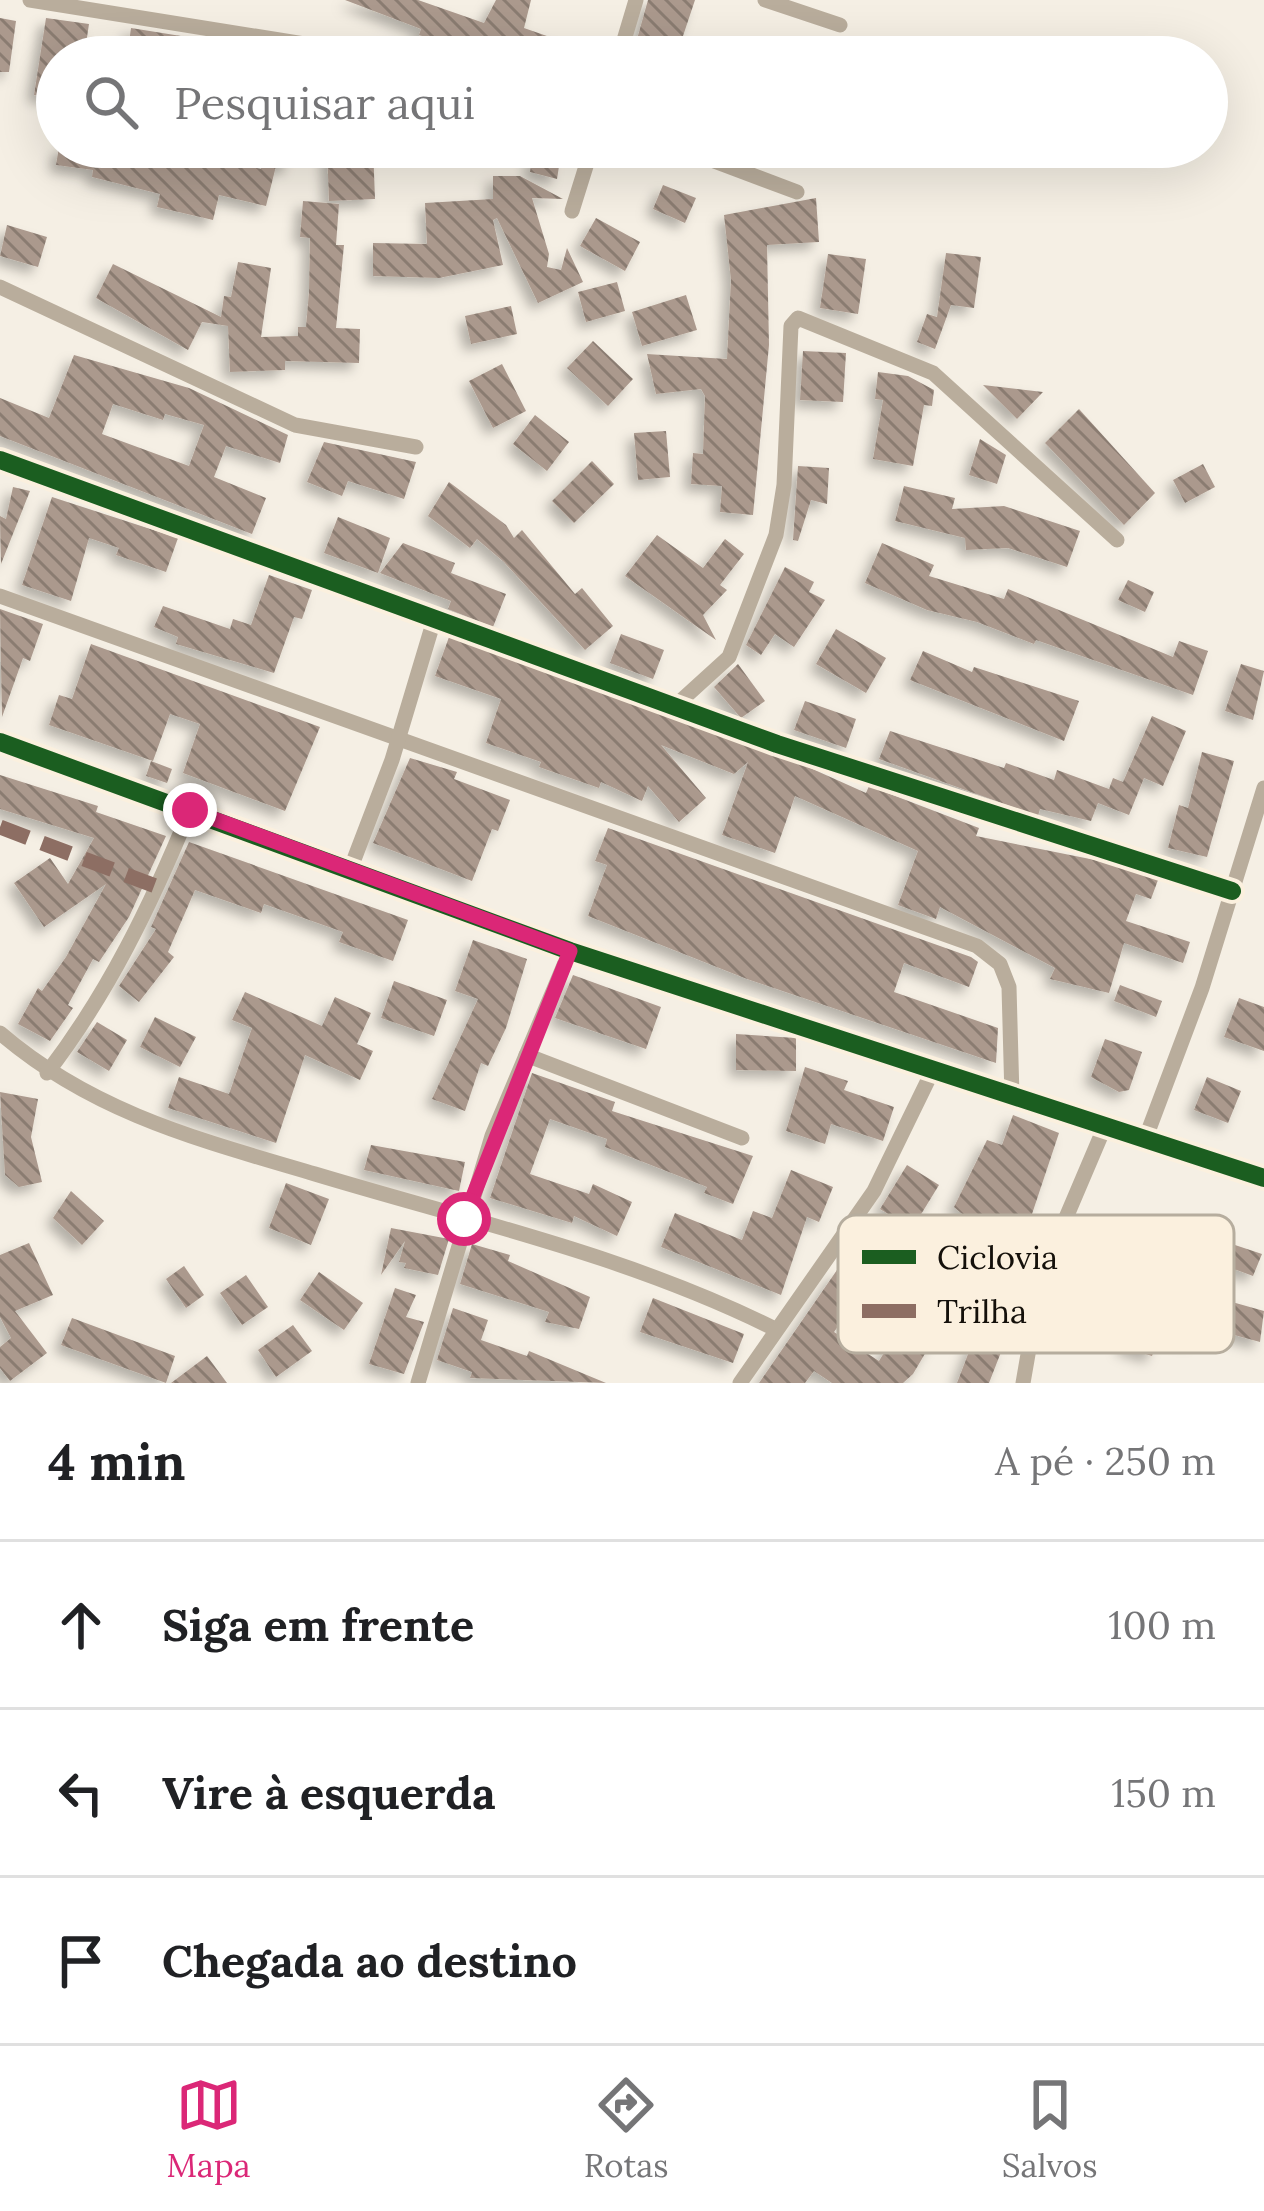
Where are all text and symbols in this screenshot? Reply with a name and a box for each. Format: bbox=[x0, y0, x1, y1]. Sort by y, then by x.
search box bbox=[36, 36, 1228, 168]
icon: search bbox=[78, 69, 144, 135]
text: Pesquisar aqui bbox=[174, 74, 475, 131]
route end bbox=[163, 783, 217, 837]
route start bbox=[437, 1192, 491, 1246]
legend bbox=[838, 1215, 1234, 1353]
text: Ciclovia bbox=[937, 1236, 1058, 1278]
text: Trilha bbox=[937, 1290, 1027, 1332]
text: 4 min bbox=[48, 1429, 185, 1494]
text: A pé · 250 m bbox=[995, 1436, 1216, 1486]
icon: ahead bbox=[48, 1592, 114, 1658]
text: Siga em frente bbox=[162, 1596, 474, 1653]
text: 100 m bbox=[1108, 1600, 1216, 1650]
icon: left bbox=[48, 1760, 114, 1826]
text: Vire à esquerda bbox=[162, 1764, 496, 1821]
text: 150 m bbox=[1111, 1768, 1216, 1818]
icon: arrive bbox=[48, 1928, 114, 1994]
text: Chegada ao destino bbox=[162, 1932, 577, 1989]
tab: Mapa bbox=[167, 2072, 251, 2186]
tab: Rotas bbox=[584, 2072, 669, 2186]
tab: Salvos bbox=[1002, 2072, 1097, 2186]

